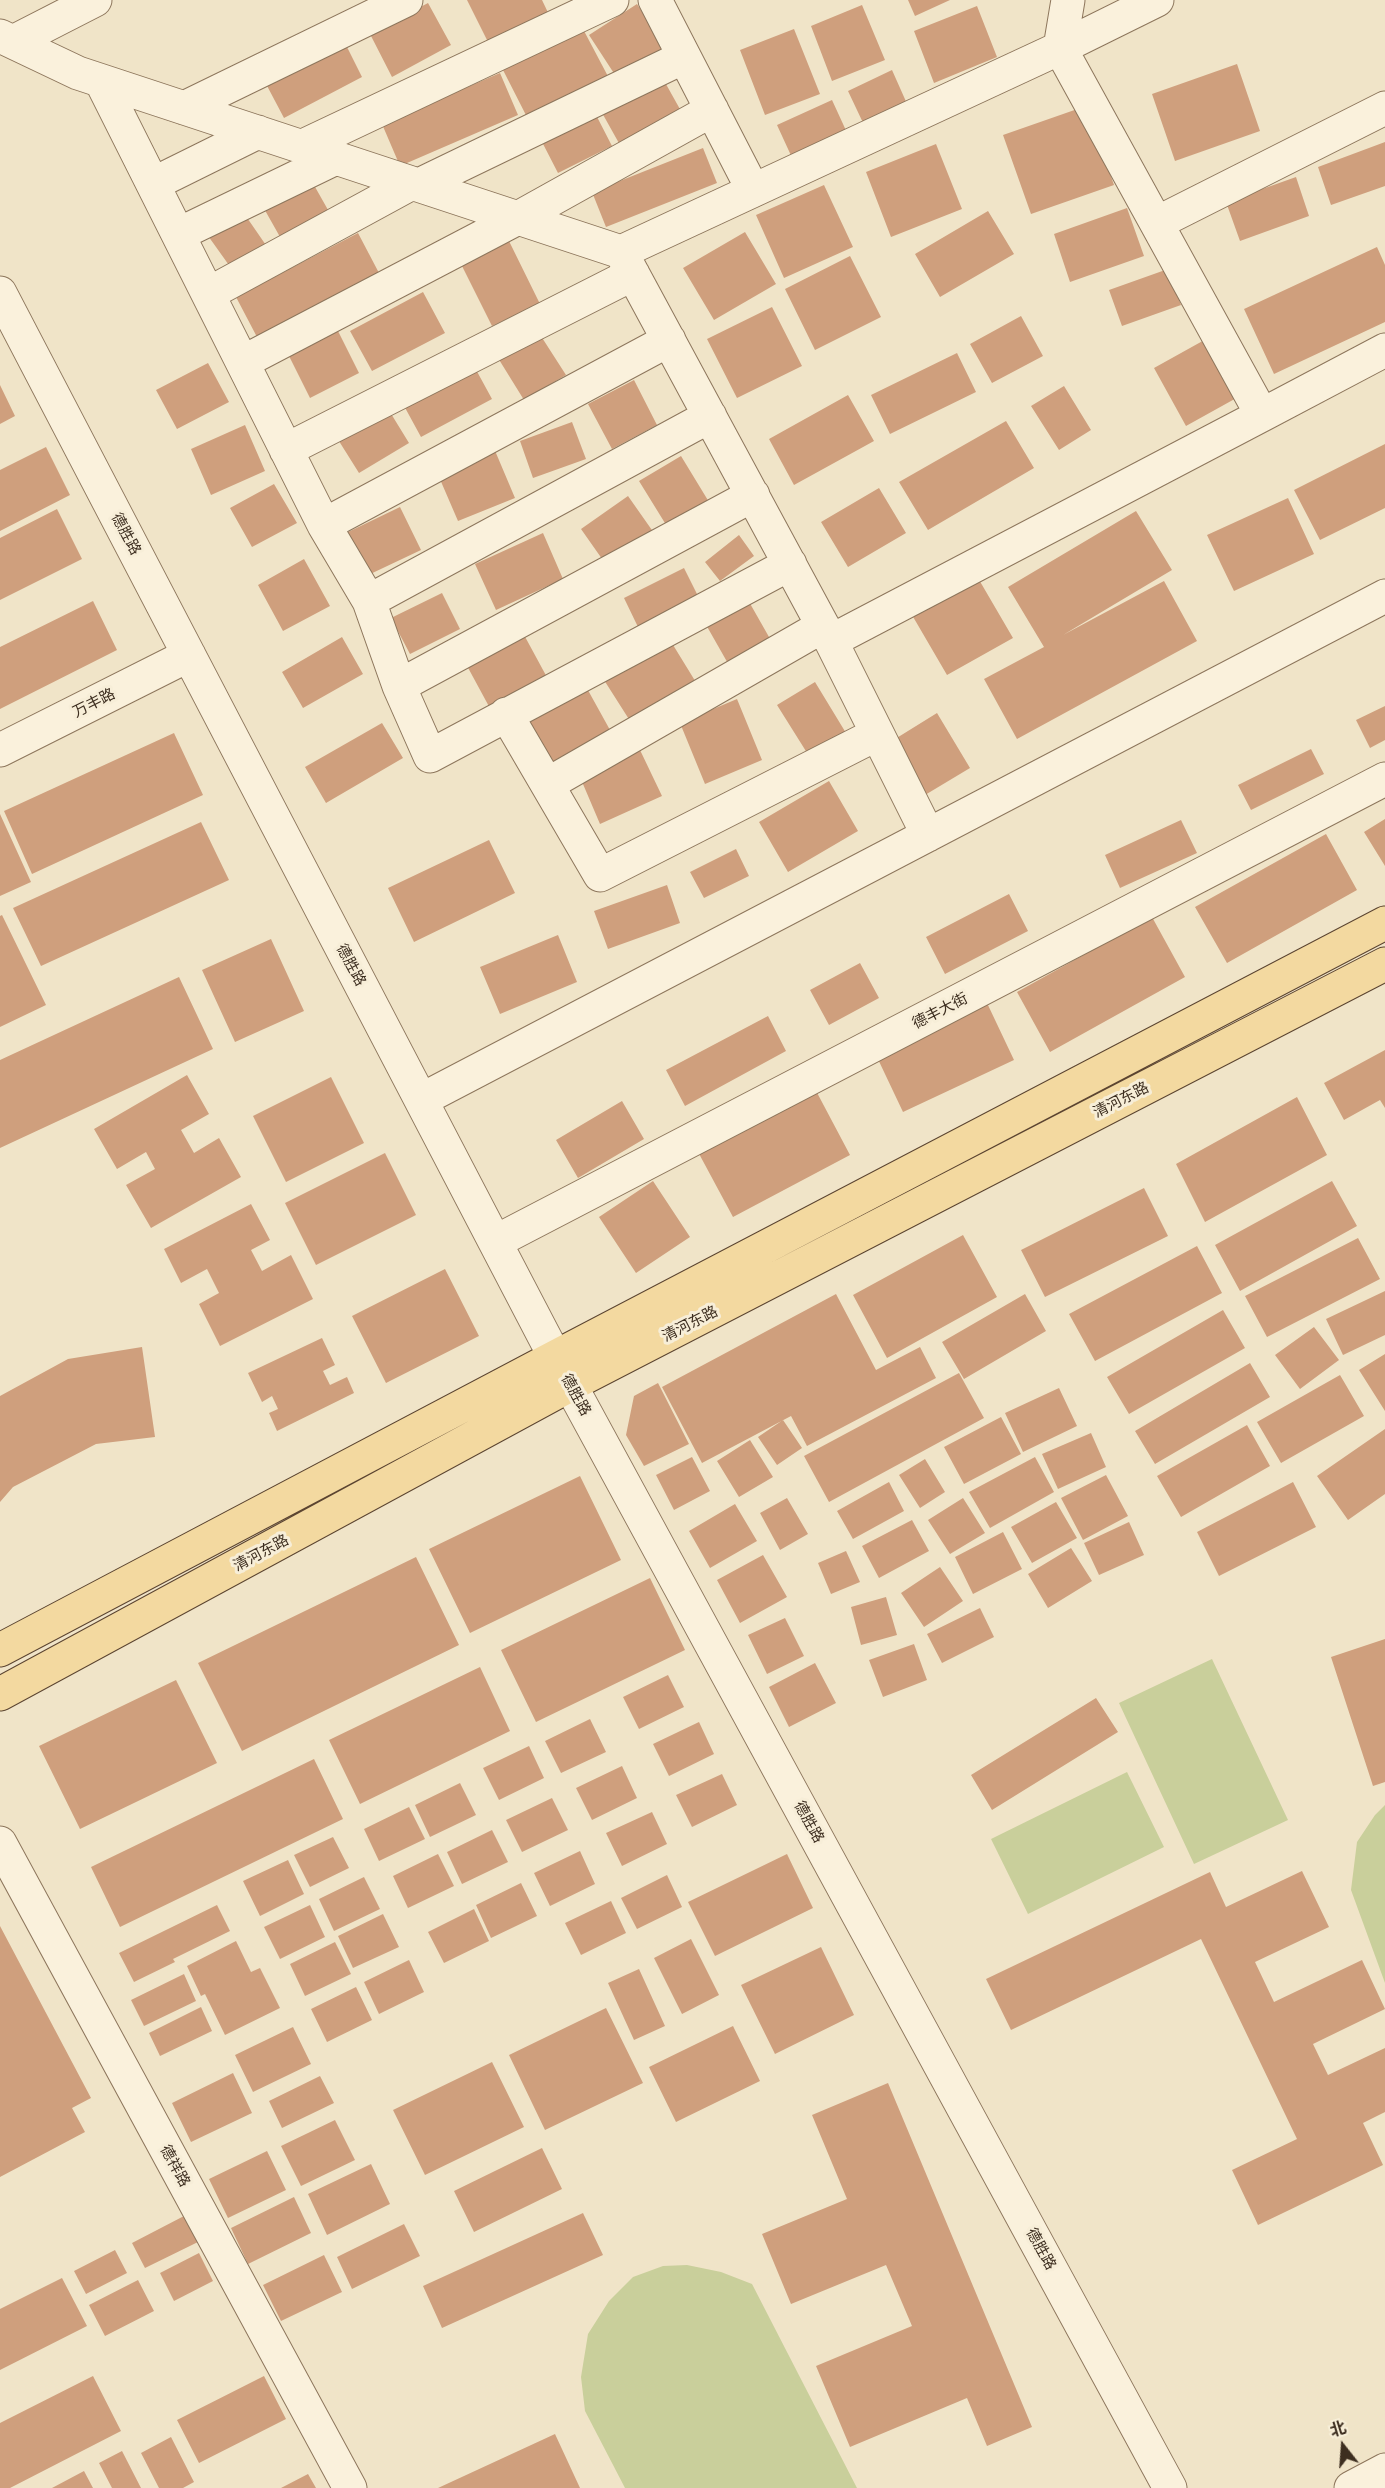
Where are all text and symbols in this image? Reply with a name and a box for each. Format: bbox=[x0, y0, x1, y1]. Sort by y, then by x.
street label: 德胜路 bbox=[107, 510, 145, 558]
street label: 万丰路 bbox=[70, 685, 118, 721]
street label: 德胜路 bbox=[332, 941, 370, 989]
street label: 德丰大街 bbox=[909, 989, 971, 1033]
street label: 清河东路 bbox=[1090, 1078, 1152, 1122]
street label: 清河东路 bbox=[659, 1302, 721, 1346]
street label: 德胜路 bbox=[557, 1371, 595, 1419]
street label: 清河东路 bbox=[230, 1531, 292, 1575]
street label: 德胜路 bbox=[790, 1798, 828, 1846]
street label: 德祥路 bbox=[156, 2142, 194, 2190]
street label: 德胜路 bbox=[1022, 2225, 1060, 2273]
north arrow bbox=[1313, 2416, 1373, 2476]
text: 北 bbox=[1327, 2416, 1348, 2441]

